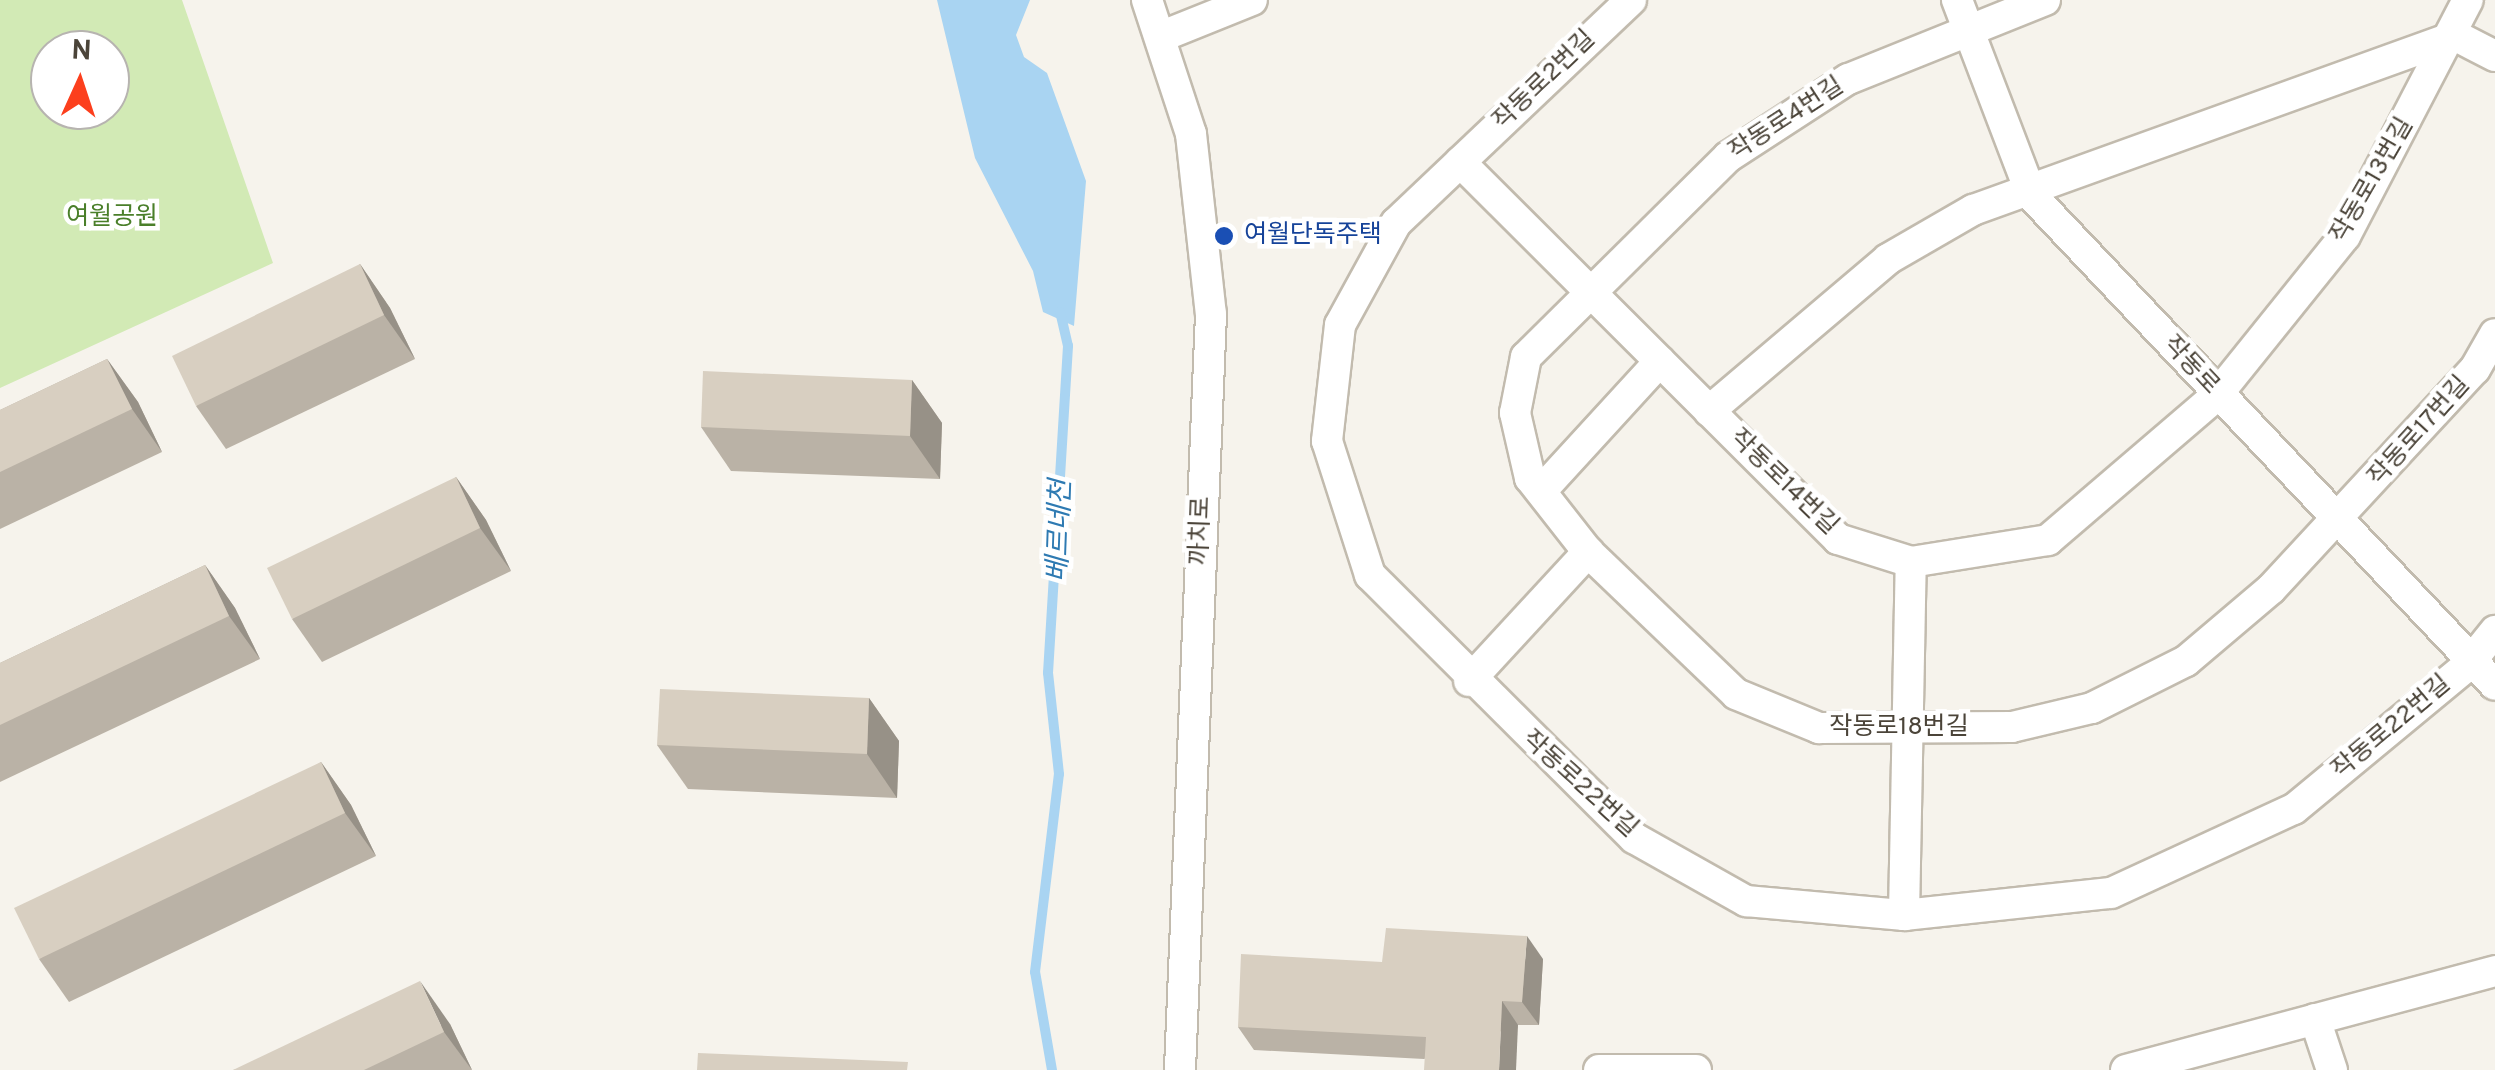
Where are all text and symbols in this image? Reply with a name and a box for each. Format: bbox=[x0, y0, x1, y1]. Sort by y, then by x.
street label: 작동로2번길 bbox=[1488, 25, 1602, 137]
north arrow bbox=[30, 30, 130, 130]
text: N bbox=[70, 34, 92, 71]
street label: 작동로4번길 bbox=[1724, 72, 1850, 168]
street label: 작동로13번길 bbox=[2325, 113, 2421, 249]
park label: 여월공원 bbox=[66, 203, 158, 233]
place label: 여월단독주택 bbox=[1244, 221, 1382, 251]
marker: 여월단독주택 bbox=[1213, 225, 1235, 247]
street label: 작동로 bbox=[2156, 331, 2224, 401]
street label: 작동로17번길 bbox=[2363, 371, 2477, 493]
street label: 작동로14번길 bbox=[1722, 424, 1844, 542]
water label: 베르네천 bbox=[1042, 479, 1080, 583]
street label: 까치로 bbox=[1186, 496, 1218, 566]
street label: 작동로22번길 bbox=[2327, 670, 2457, 786]
street label: 작동로18번길 bbox=[1829, 713, 1969, 743]
street label: 작동로22번길 bbox=[1515, 725, 1643, 845]

